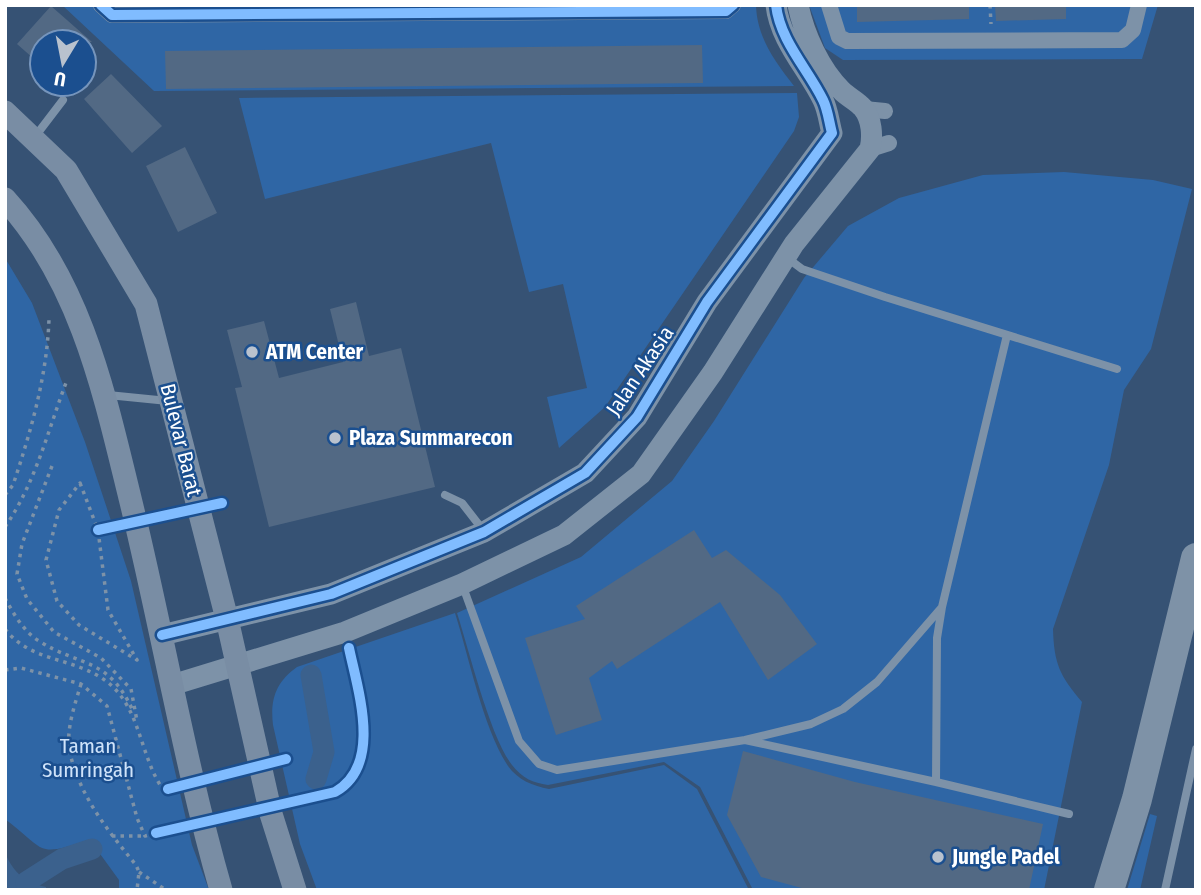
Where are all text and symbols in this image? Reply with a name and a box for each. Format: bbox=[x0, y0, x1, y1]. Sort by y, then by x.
north arrow bbox=[28, 28, 98, 98]
text: U bbox=[53, 67, 68, 92]
street label: Jalan Akasia bbox=[600, 321, 680, 421]
place label: ATM Center bbox=[265, 339, 364, 365]
marker: ATM Center bbox=[244, 344, 260, 360]
street label: Bulevar Barat bbox=[154, 381, 208, 499]
place label: Plaza Summarecon bbox=[349, 425, 513, 451]
marker: Plaza Summarecon bbox=[327, 430, 343, 446]
park label: Taman Sumringah bbox=[42, 733, 134, 783]
place label: Jungle Padel bbox=[951, 844, 1060, 870]
marker: Jungle Padel bbox=[930, 849, 946, 865]

